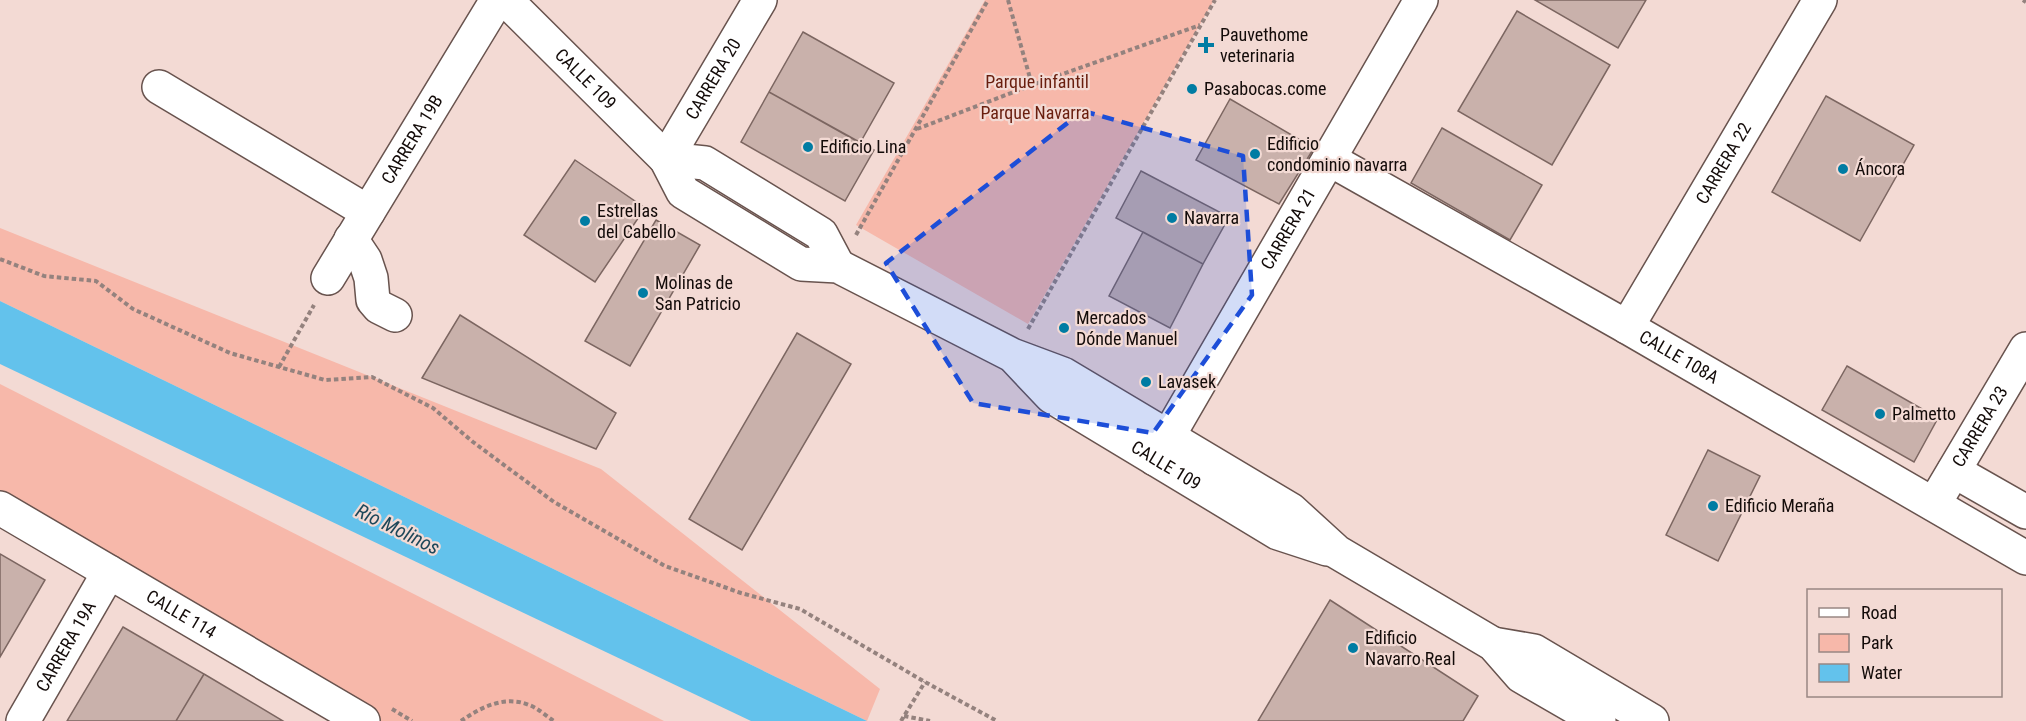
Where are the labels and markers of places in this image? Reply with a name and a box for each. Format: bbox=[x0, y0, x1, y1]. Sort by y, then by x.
place label: Pauvethome veterinaria bbox=[1220, 24, 1308, 66]
marker: Pauvethome veterinaria bbox=[1197, 36, 1215, 54]
place label: Pasabocas.come bbox=[1204, 78, 1326, 99]
marker: Pasabocas.come bbox=[1185, 82, 1199, 96]
place label: Edificio condominio navarra bbox=[1267, 133, 1407, 175]
place label: Edificio Lina bbox=[820, 136, 906, 157]
marker: Edificio Lina bbox=[801, 140, 815, 154]
marker: Edificio condominio navarra bbox=[1248, 147, 1262, 161]
place label: Áncora bbox=[1855, 158, 1905, 179]
marker: Áncora bbox=[1836, 162, 1850, 176]
place label: Estrellas del Cabello bbox=[597, 200, 676, 242]
place label: Navarra bbox=[1184, 207, 1239, 228]
marker: Navarra bbox=[1165, 211, 1179, 225]
marker: Estrellas del Cabello bbox=[578, 214, 592, 228]
place label: Molinas de San Patricio bbox=[655, 272, 741, 314]
marker: Molinas de San Patricio bbox=[636, 286, 650, 300]
place label: Mercados Dónde Manuel bbox=[1076, 307, 1178, 349]
marker: Mercados Dónde Manuel bbox=[1057, 321, 1071, 335]
place label: Lavasek bbox=[1158, 371, 1216, 392]
marker: Lavasek bbox=[1139, 375, 1153, 389]
place label: Palmetto bbox=[1892, 403, 1956, 424]
marker: Palmetto bbox=[1873, 407, 1887, 421]
place label: Edificio Meraña bbox=[1725, 495, 1834, 516]
marker: Edificio Meraña bbox=[1706, 499, 1720, 513]
place label: Edificio Navarro Real bbox=[1365, 627, 1456, 669]
marker: Edificio Navarro Real bbox=[1346, 641, 1360, 655]

